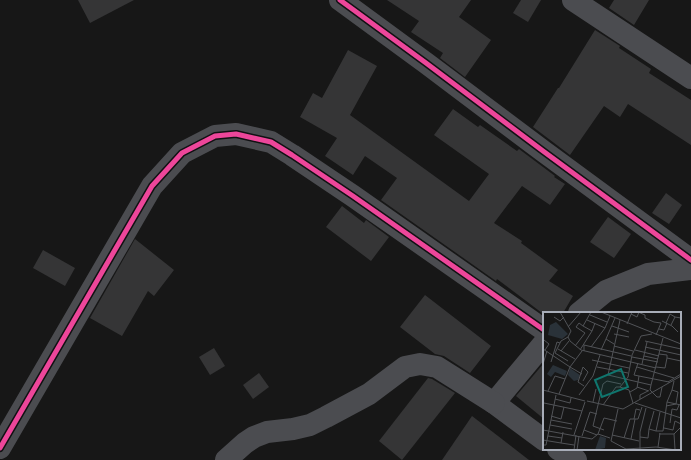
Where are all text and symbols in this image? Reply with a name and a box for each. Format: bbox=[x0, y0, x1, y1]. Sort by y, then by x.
inset map bbox=[543, 312, 681, 450]

